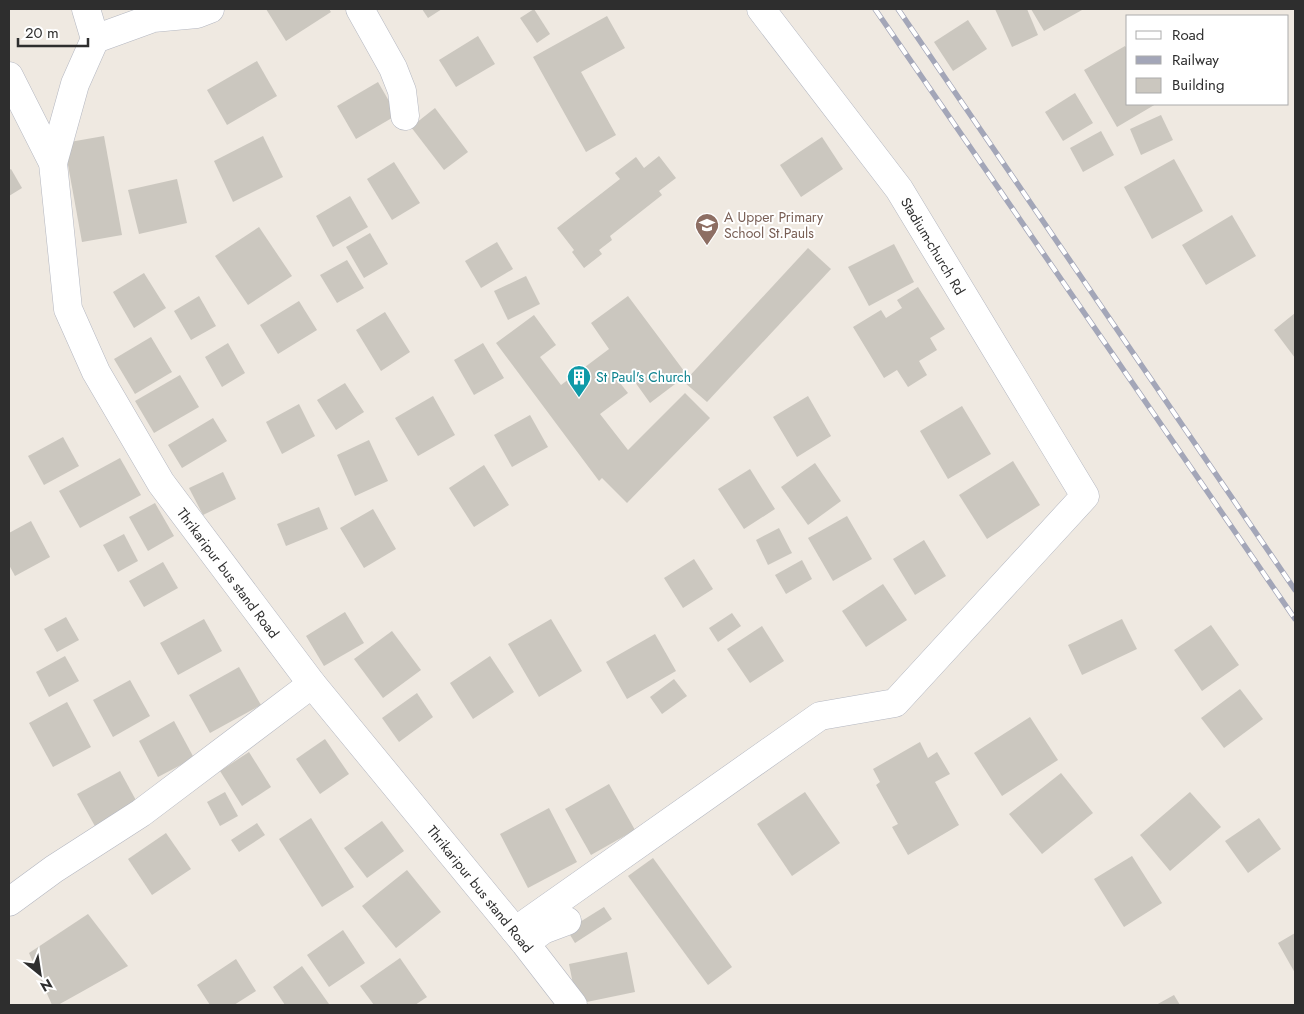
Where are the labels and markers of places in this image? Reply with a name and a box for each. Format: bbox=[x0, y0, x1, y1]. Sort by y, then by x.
place label: A Upper Primary School St.Pauls bbox=[724, 207, 824, 243]
school or university icon: A Upper Primary School St.Pauls bbox=[694, 212, 720, 246]
building icon: St Paul's Church bbox=[566, 364, 592, 398]
place label: St Paul's Church bbox=[596, 367, 691, 387]

